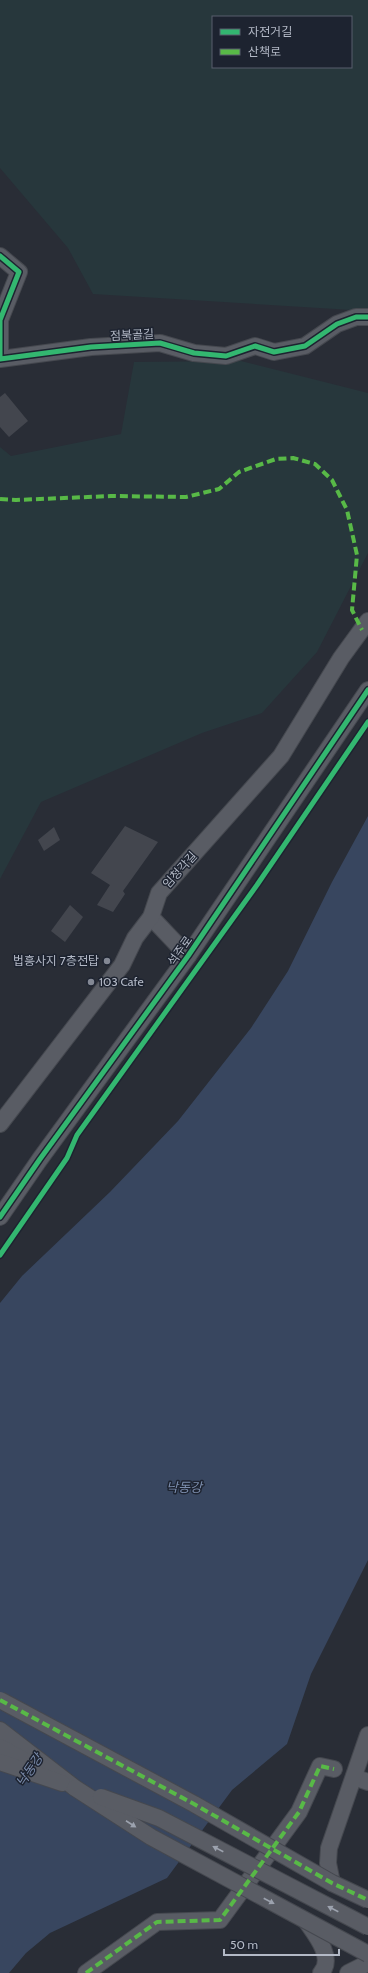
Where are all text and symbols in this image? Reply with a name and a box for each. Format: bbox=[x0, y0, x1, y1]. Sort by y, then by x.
legend bbox=[212, 16, 352, 68]
text: 자전거길 bbox=[248, 24, 292, 39]
text: 산책로 bbox=[248, 44, 281, 59]
street label: 점북골길 bbox=[110, 326, 154, 343]
street label: 임청각길 bbox=[159, 848, 200, 891]
street label: 석주로 bbox=[164, 933, 195, 969]
place label: 법흥사지 7층전탑 bbox=[13, 953, 99, 968]
marker: 법흥사지 7층전탑 bbox=[102, 956, 112, 966]
place label: 103 Cafe bbox=[99, 974, 144, 989]
marker: 103 Cafe bbox=[86, 977, 96, 987]
water label: 낙동강 bbox=[166, 1479, 204, 1495]
water label: 낙동강 bbox=[12, 1749, 47, 1789]
one-way arrow bbox=[125, 1821, 137, 1828]
one-way arrow bbox=[212, 1846, 224, 1852]
one-way arrow bbox=[263, 1898, 275, 1905]
one-way arrow bbox=[328, 1906, 339, 1912]
scale bar bbox=[224, 1931, 339, 1957]
text: 50 m bbox=[230, 1937, 258, 1952]

